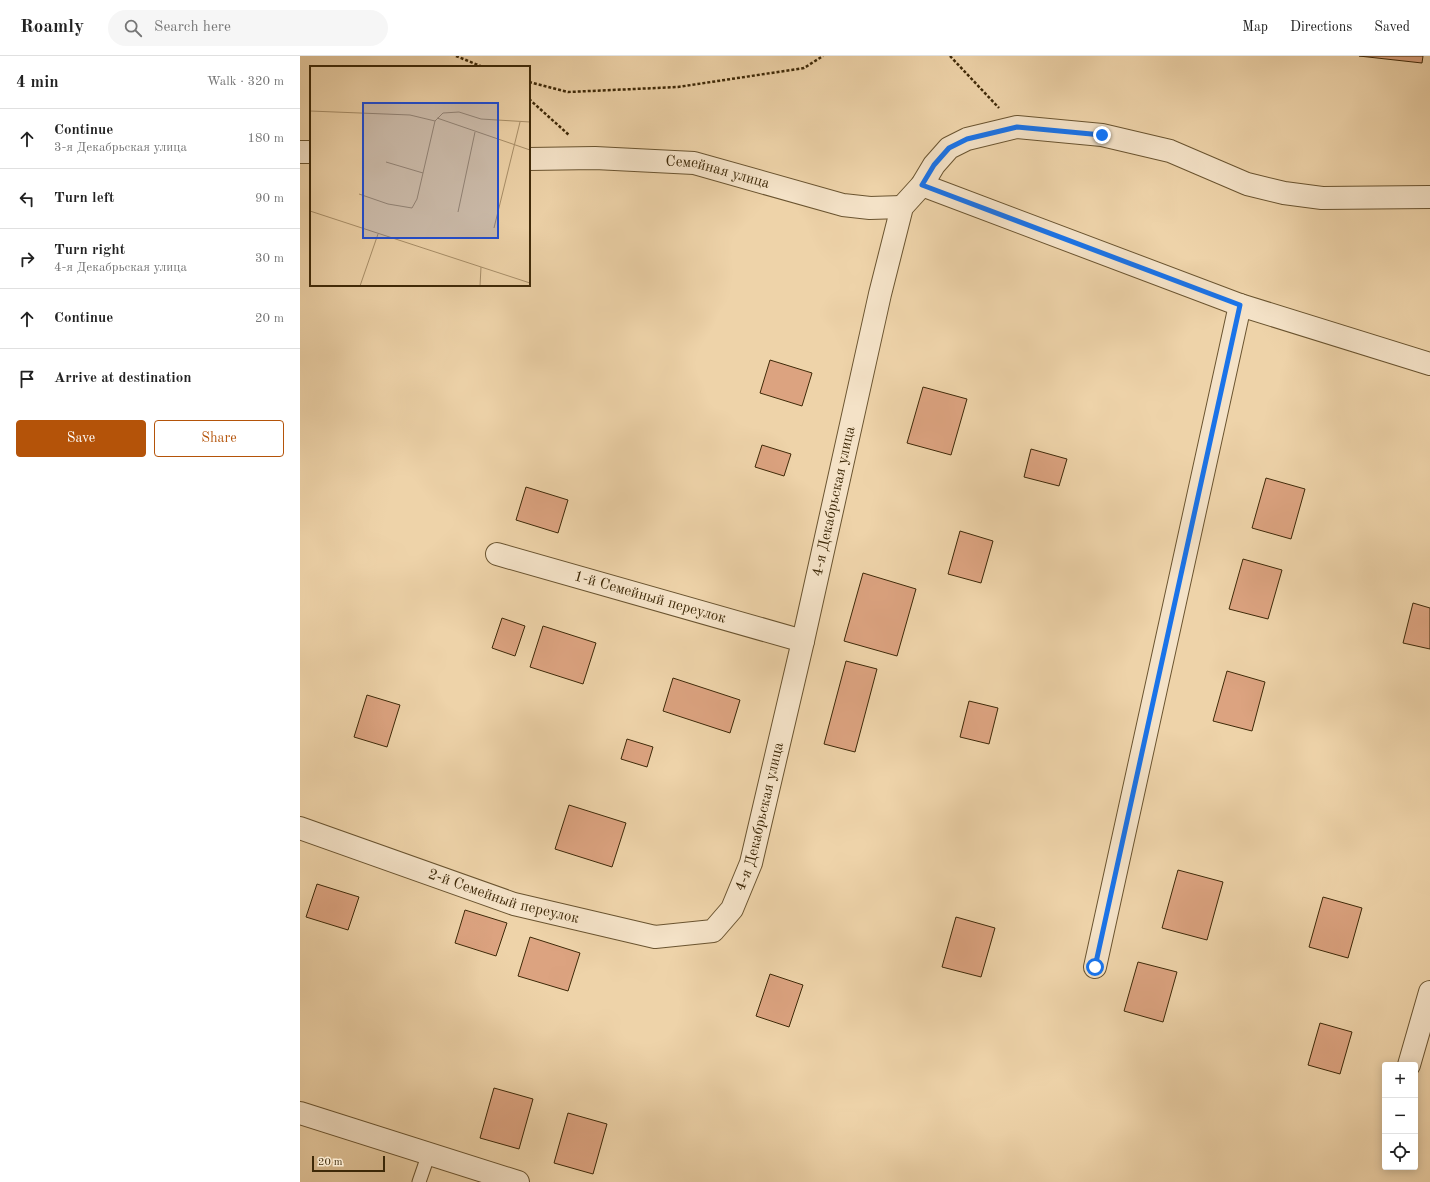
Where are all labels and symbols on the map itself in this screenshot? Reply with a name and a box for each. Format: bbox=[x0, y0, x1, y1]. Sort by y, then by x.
inset map bbox=[310, 66, 530, 286]
route end bbox=[1093, 126, 1111, 144]
street label: Семейная улица bbox=[665, 154, 772, 192]
street label: 4-я Декабрьская улица bbox=[810, 424, 858, 578]
street label: 1-й Семейный переулок bbox=[572, 569, 728, 626]
street label: 4-я Декабрьская улица bbox=[733, 740, 787, 893]
street label: 2-й Семейный переулок bbox=[426, 867, 581, 927]
route start bbox=[1086, 958, 1104, 976]
scale bar bbox=[312, 1154, 385, 1173]

